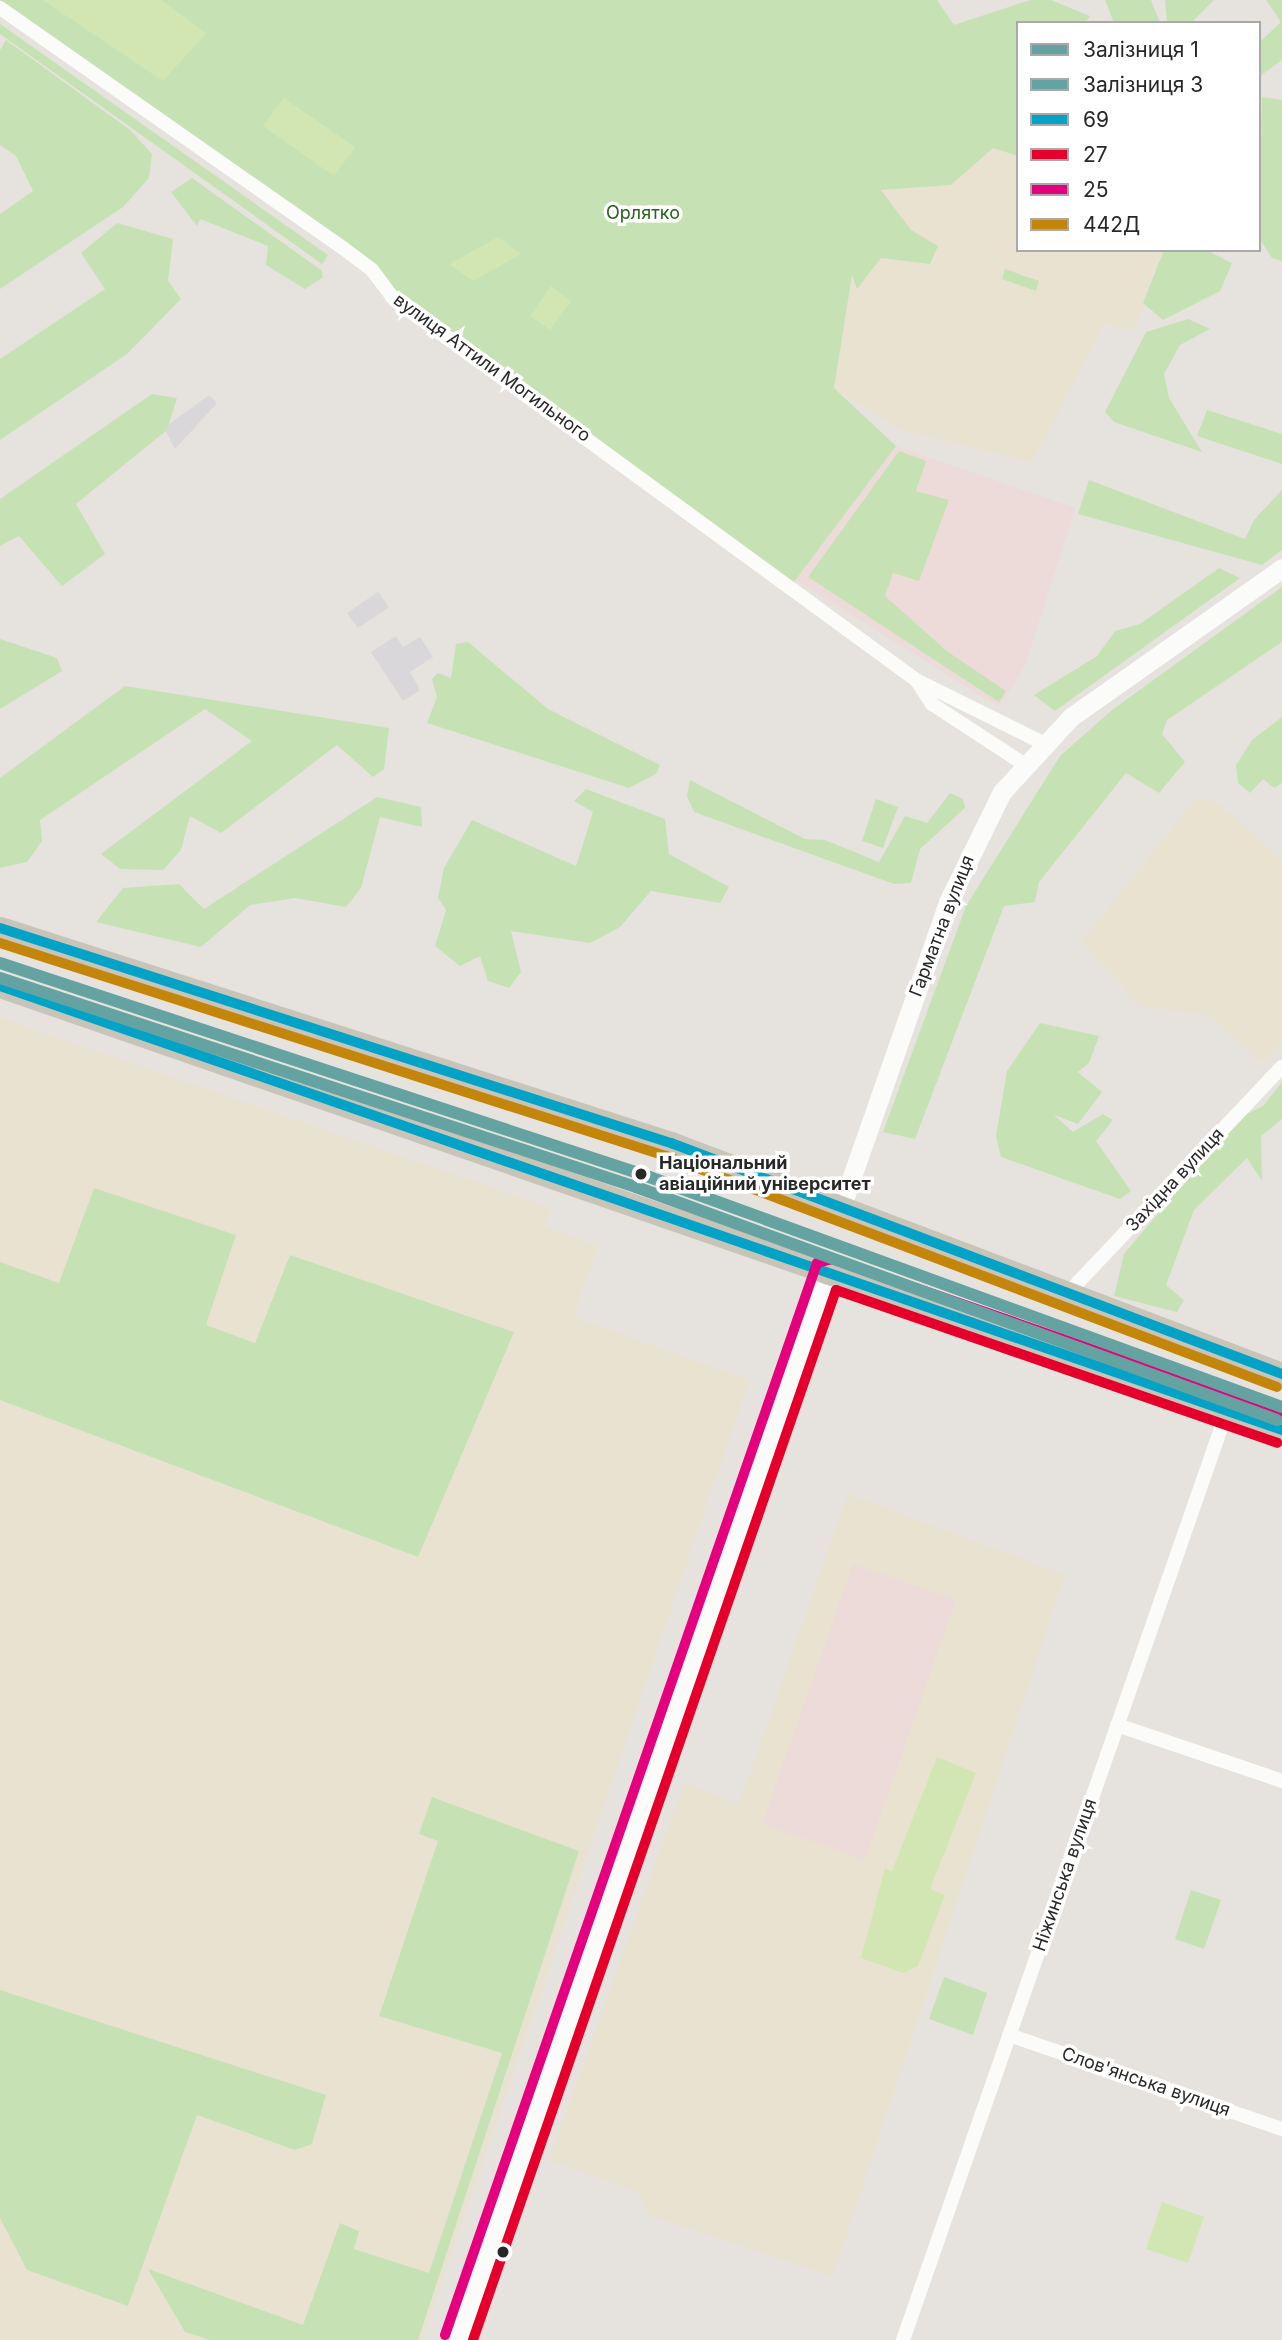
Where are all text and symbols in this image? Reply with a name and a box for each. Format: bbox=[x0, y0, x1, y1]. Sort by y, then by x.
legend bbox=[1016, 21, 1261, 252]
text: Залізниця 1 bbox=[1083, 37, 1199, 62]
text: Залізниця 3 bbox=[1083, 72, 1203, 97]
text: 69 bbox=[1083, 107, 1109, 132]
text: 27 bbox=[1083, 142, 1108, 167]
text: 25 bbox=[1083, 177, 1109, 202]
park label: Орлятко bbox=[606, 202, 680, 224]
text: 442Д bbox=[1083, 212, 1140, 237]
street label: вулиця Аттили Могильного bbox=[389, 289, 595, 447]
street label: Гарматна вулиця bbox=[905, 852, 979, 1000]
street label: Західна вулиця bbox=[1122, 1124, 1228, 1236]
place label: Національний авіаційний університет bbox=[659, 1153, 871, 1196]
marker: Національний авіаційний університет bbox=[629, 1162, 653, 1186]
street label: Ніжинська вулиця bbox=[1029, 1796, 1101, 1954]
street label: Слов'янська вулиця bbox=[1059, 2043, 1233, 2121]
unlabelled marker bbox=[496, 2245, 510, 2259]

